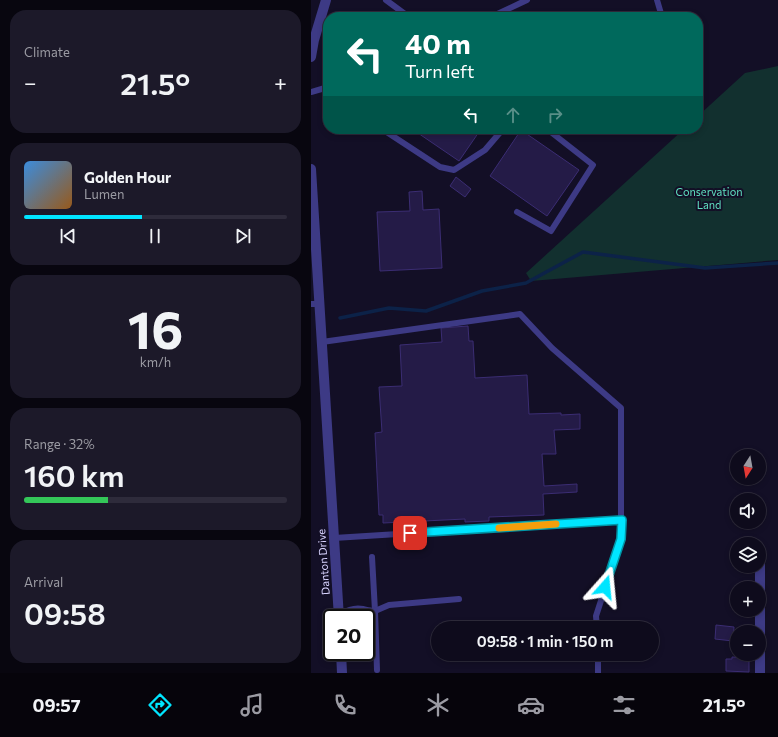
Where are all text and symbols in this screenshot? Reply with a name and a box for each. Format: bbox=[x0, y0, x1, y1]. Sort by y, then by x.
text: 40 m bbox=[405, 26, 471, 60]
icon: left bbox=[339, 28, 391, 80]
text: Climate bbox=[24, 44, 70, 60]
text: Turn left bbox=[405, 60, 474, 82]
text: 21.5° bbox=[120, 64, 190, 101]
text: − bbox=[24, 69, 37, 96]
text: + bbox=[274, 69, 287, 96]
icon: left bbox=[460, 104, 482, 126]
icon: ahead bbox=[502, 104, 524, 126]
icon: right bbox=[544, 104, 566, 126]
text: Golden Hour bbox=[84, 168, 171, 186]
park label: Conservation Land bbox=[675, 185, 743, 211]
text: Lumen bbox=[84, 186, 124, 202]
icon: previous bbox=[57, 225, 79, 247]
icon: pause bbox=[144, 225, 166, 247]
icon: next bbox=[232, 225, 254, 247]
text: 16 bbox=[128, 296, 183, 360]
text: km/h bbox=[140, 354, 171, 370]
text: Range · 32% bbox=[24, 436, 95, 452]
north arrow bbox=[730, 449, 766, 485]
map controls bbox=[730, 449, 766, 661]
text: 160 km bbox=[24, 456, 124, 493]
button: sound bbox=[730, 493, 766, 529]
pin bbox=[393, 516, 427, 550]
icon: arrive bbox=[399, 522, 421, 544]
street label: Danton Drive bbox=[314, 528, 332, 595]
button: layers bbox=[730, 537, 766, 573]
position arrow bbox=[584, 566, 626, 608]
text: Arrival bbox=[24, 574, 63, 590]
button: + bbox=[730, 581, 766, 617]
text: 09:58 bbox=[24, 594, 106, 631]
speed limit sign: 20 bbox=[323, 609, 375, 661]
button: − bbox=[730, 625, 766, 661]
text: 09:58 · 1 min · 150 m bbox=[477, 632, 613, 650]
icon: directions bbox=[146, 691, 174, 719]
icon: music bbox=[238, 691, 266, 719]
icon: phone bbox=[331, 691, 359, 719]
icon: climate bbox=[424, 691, 452, 719]
icon: car bbox=[517, 691, 545, 719]
icon: filters bbox=[610, 691, 638, 719]
text: 09:57 bbox=[32, 694, 81, 716]
text: 21.5° bbox=[703, 694, 746, 716]

